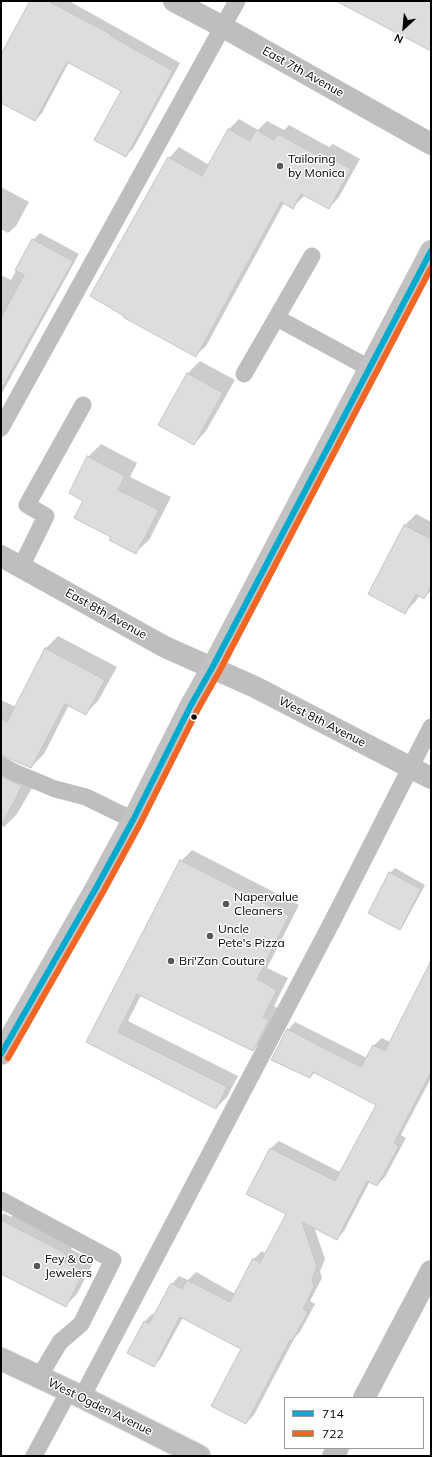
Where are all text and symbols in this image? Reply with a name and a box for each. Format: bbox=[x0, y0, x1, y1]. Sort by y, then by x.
north arrow bbox=[384, 8, 424, 48]
text: N bbox=[392, 31, 406, 47]
street label: East 7th Avenue bbox=[260, 44, 346, 100]
place label: Tailoring by Monica bbox=[288, 152, 345, 180]
marker: Tailoring by Monica bbox=[275, 161, 285, 171]
street label: East 8th Avenue bbox=[63, 586, 149, 642]
street label: West 8th Avenue bbox=[276, 694, 368, 750]
unlabelled marker bbox=[189, 712, 199, 722]
place label: Napervalue Cleaners bbox=[234, 890, 298, 918]
marker: Napervalue Cleaners bbox=[221, 899, 231, 909]
place label: Uncle Pete's Pizza bbox=[218, 922, 285, 950]
marker: Uncle Pete's Pizza bbox=[205, 931, 215, 941]
place label: Bri'Zan Couture bbox=[179, 954, 265, 968]
marker: Bri'Zan Couture bbox=[166, 956, 176, 966]
place label: Fey & Co Jewelers bbox=[45, 1252, 93, 1280]
marker: Fey & Co Jewelers bbox=[32, 1261, 42, 1271]
street label: West Ogden Avenue bbox=[45, 1375, 155, 1439]
legend bbox=[284, 1397, 424, 1449]
text: 714 bbox=[322, 1406, 344, 1421]
text: 722 bbox=[322, 1426, 344, 1441]

